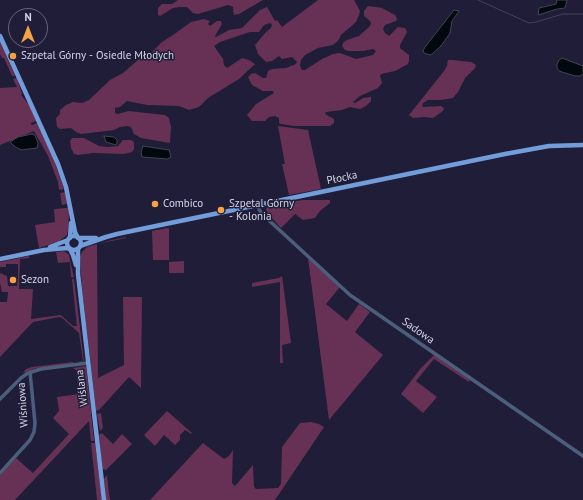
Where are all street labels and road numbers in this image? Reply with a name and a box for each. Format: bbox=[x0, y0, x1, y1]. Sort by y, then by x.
street label: Płocka bbox=[325, 168, 359, 188]
street label: Sadowa bbox=[399, 315, 437, 347]
street label: Wiślana bbox=[73, 369, 91, 407]
street label: Wiśniowa bbox=[15, 382, 31, 428]

